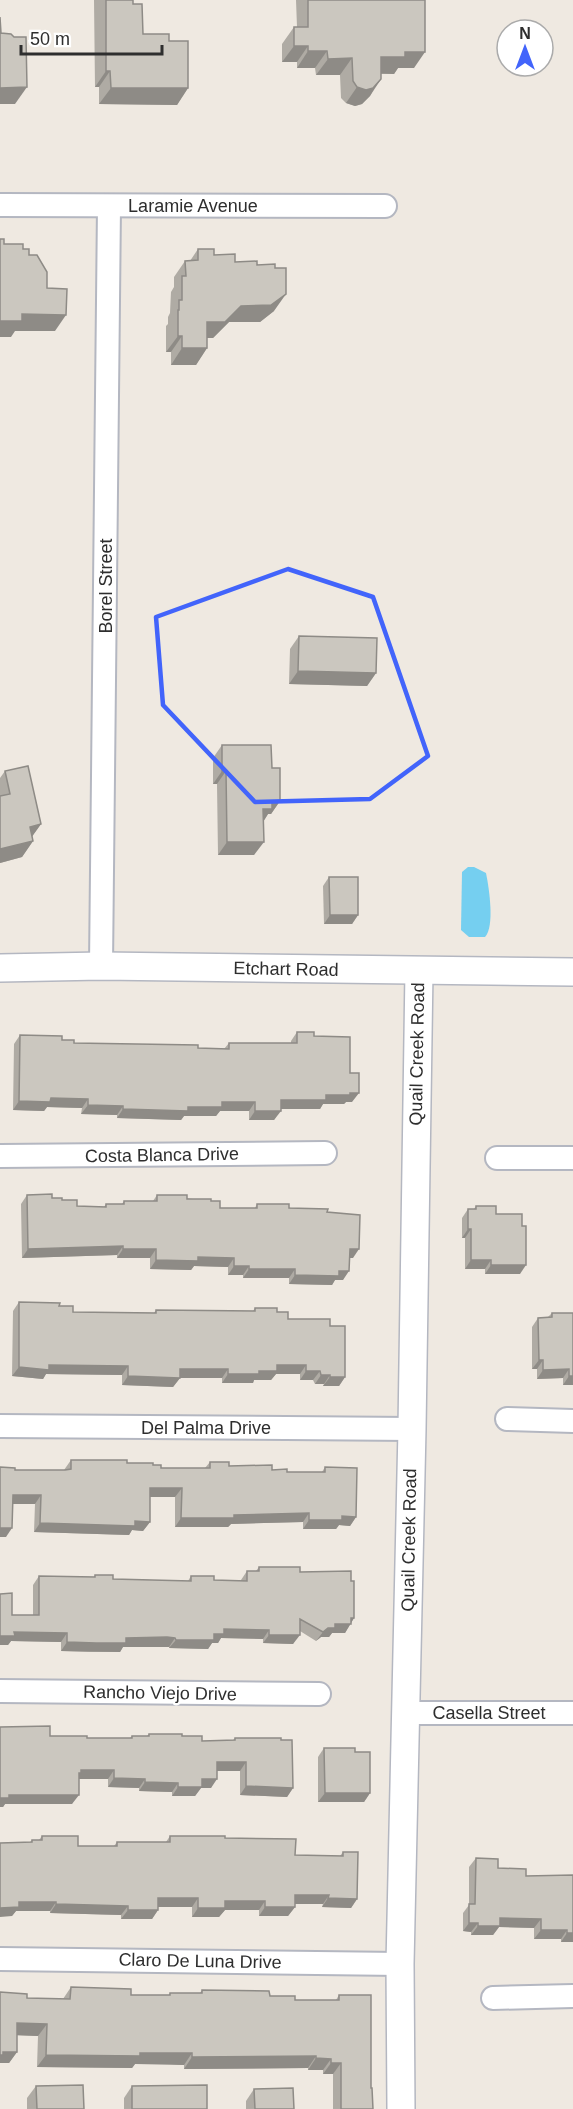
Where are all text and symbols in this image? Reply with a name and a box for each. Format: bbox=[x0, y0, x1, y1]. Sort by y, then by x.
scale bar bbox=[21, 18, 162, 56]
north arrow bbox=[495, 18, 555, 78]
text: N bbox=[519, 25, 531, 42]
text: 50 m bbox=[30, 29, 70, 49]
street label: Laramie Avenue bbox=[128, 196, 258, 216]
street label: Borel Street bbox=[96, 538, 116, 634]
street label: Etchart Road bbox=[233, 958, 339, 980]
street label: Quail Creek Road bbox=[406, 982, 428, 1126]
street label: Costa Blanca Drive bbox=[85, 1144, 239, 1166]
street label: Del Palma Drive bbox=[141, 1418, 271, 1438]
street label: Quail Creek Road bbox=[398, 1468, 420, 1612]
street label: Rancho Viejo Drive bbox=[83, 1682, 237, 1704]
street label: Casella Street bbox=[432, 1703, 546, 1723]
street label: Claro De Luna Drive bbox=[118, 1950, 282, 1972]

